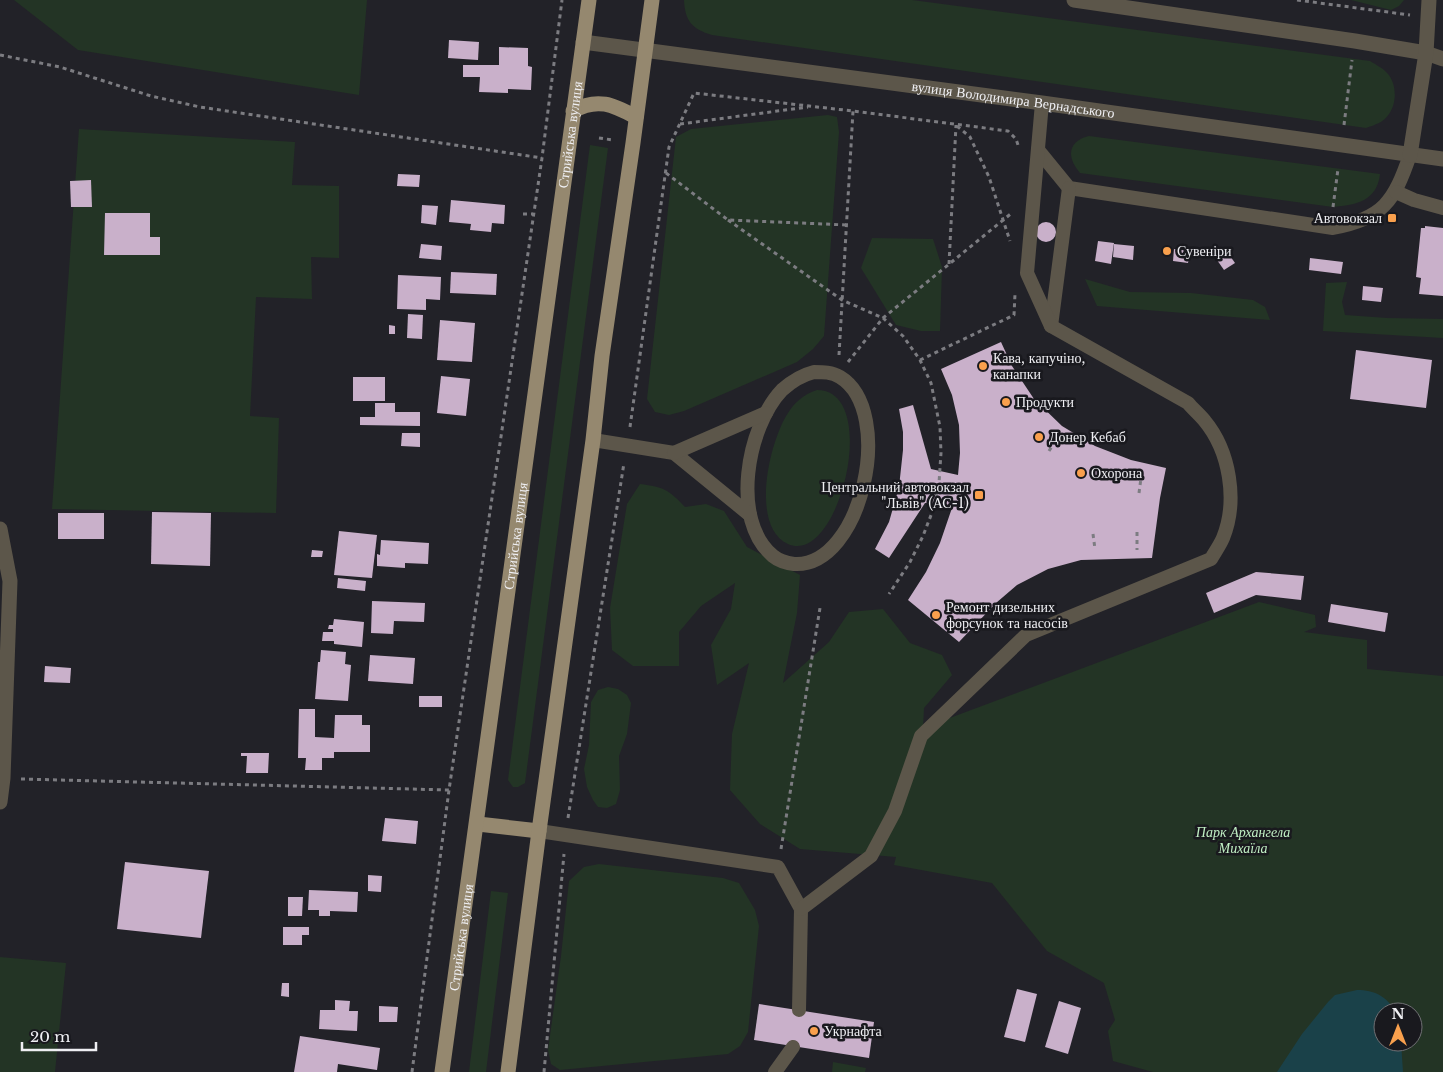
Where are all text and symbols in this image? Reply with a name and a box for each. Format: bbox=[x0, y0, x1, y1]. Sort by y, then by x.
street label: вулиця Володимира Вернадського bbox=[911, 77, 1116, 122]
street label: Стрийська вулиця bbox=[554, 79, 586, 189]
place label: Автовокзал bbox=[1314, 209, 1382, 227]
marker: Автовокзал bbox=[1386, 212, 1398, 224]
place label: Сувеніри bbox=[1177, 242, 1232, 260]
marker: Сувеніри bbox=[1161, 245, 1173, 257]
place label: Кава, капучіно, канапки bbox=[993, 349, 1085, 383]
marker: Кава, капучіно, канапки bbox=[977, 360, 989, 372]
place label: Продукти bbox=[1016, 393, 1075, 411]
marker: Продукти bbox=[1000, 396, 1012, 408]
place label: Донер Кебаб bbox=[1049, 428, 1126, 446]
marker: Донер Кебаб bbox=[1033, 431, 1045, 443]
place label: Охорона bbox=[1091, 464, 1143, 482]
marker: Охорона bbox=[1075, 467, 1087, 479]
place label: Центральний автовокзал "Львів" (АС-1) bbox=[821, 478, 969, 512]
street label: Стрийська вулиця bbox=[499, 481, 532, 591]
marker: Центральний автовокзал "Львів" (АС-1) bbox=[973, 489, 985, 501]
place label: Ремонт дизельних форсунок та насосів bbox=[946, 598, 1068, 632]
marker: Ремонт дизельних форсунок та насосів bbox=[930, 609, 942, 621]
park label: Парк Архангела Михаїла bbox=[1195, 823, 1290, 857]
street label: Стрийська вулиця bbox=[445, 882, 477, 992]
north arrow bbox=[1373, 1002, 1423, 1052]
text: N bbox=[1391, 1005, 1405, 1023]
scale bar bbox=[22, 1020, 96, 1052]
place label: Укрнафта bbox=[824, 1022, 883, 1040]
marker: Укрнафта bbox=[808, 1025, 820, 1037]
text: 20 m bbox=[30, 1027, 70, 1046]

